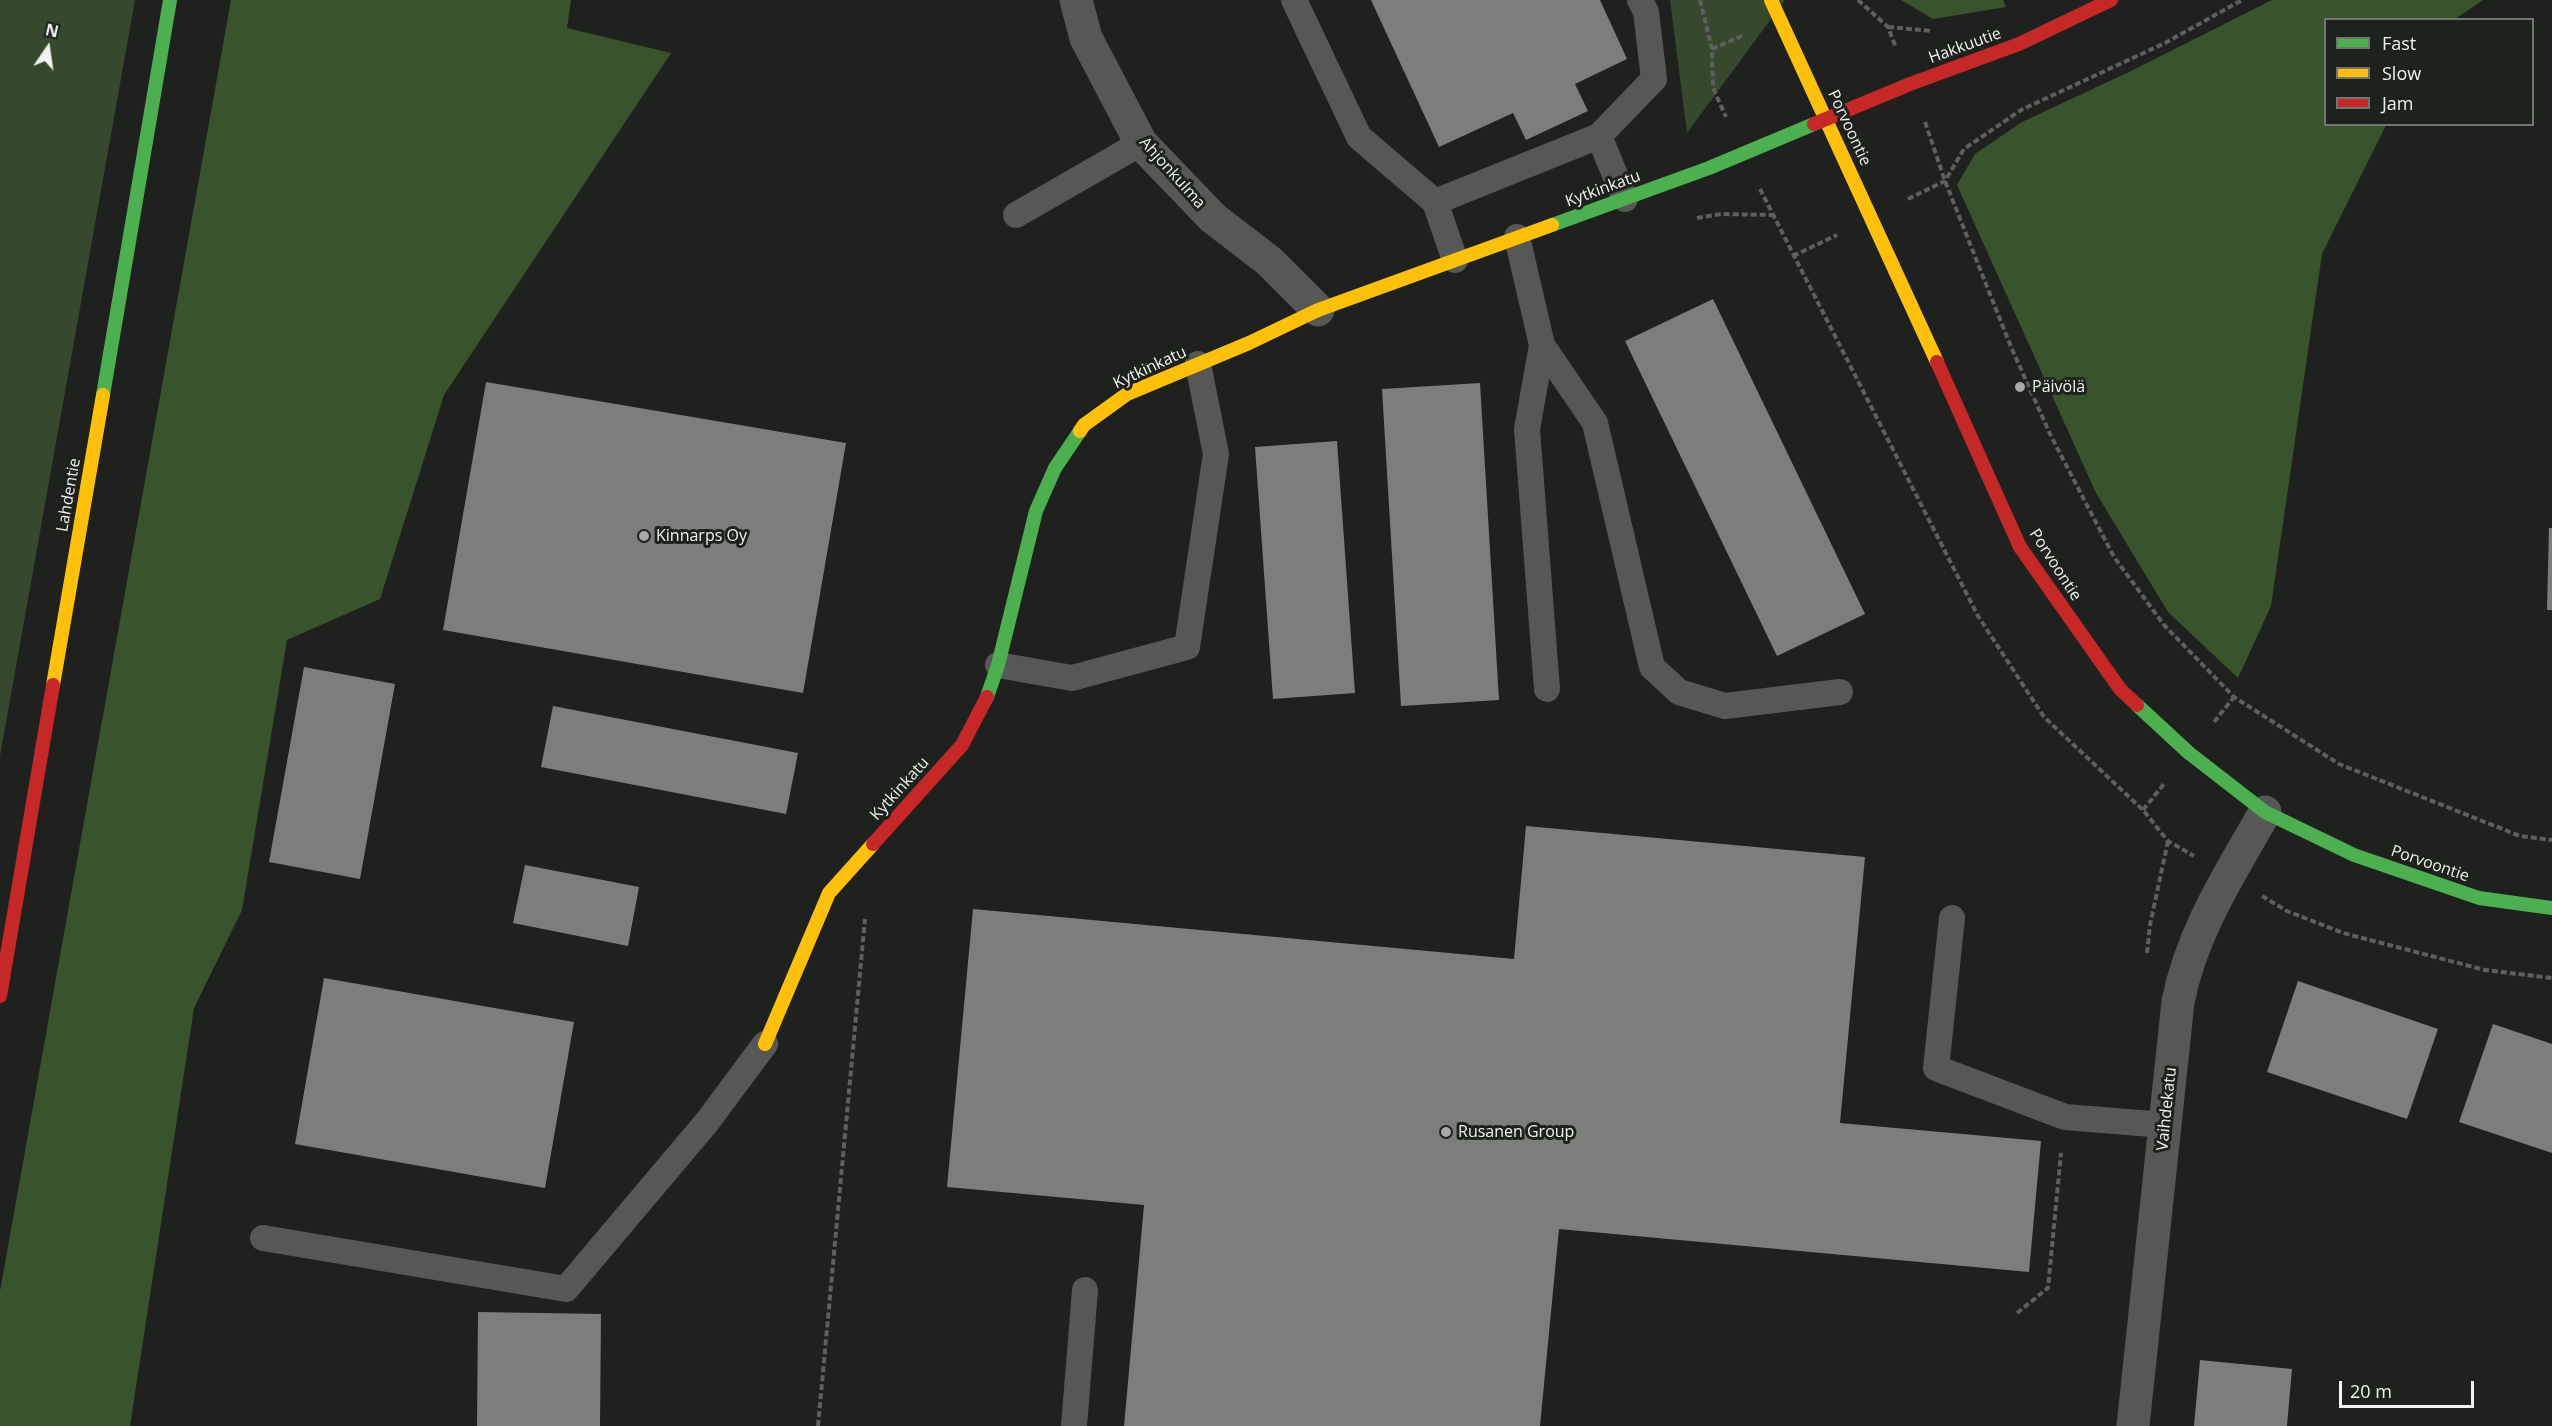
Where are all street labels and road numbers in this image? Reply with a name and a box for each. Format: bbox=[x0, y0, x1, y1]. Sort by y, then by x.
street label: Hakkuutie bbox=[1926, 24, 2004, 68]
street label: Porvoontie bbox=[1823, 87, 1875, 169]
street label: Ahjonkulma bbox=[1135, 133, 1209, 213]
street label: Kytkinkatu bbox=[1563, 167, 1643, 211]
street label: Kytkinkatu bbox=[1110, 343, 1190, 393]
street label: Lahdentie bbox=[53, 457, 85, 533]
street label: Porvoontie bbox=[2025, 526, 2085, 604]
street label: Kytkinkatu bbox=[867, 753, 933, 825]
street label: Porvoontie bbox=[2388, 842, 2472, 886]
street label: Vaihdekatu bbox=[2153, 1066, 2181, 1152]

